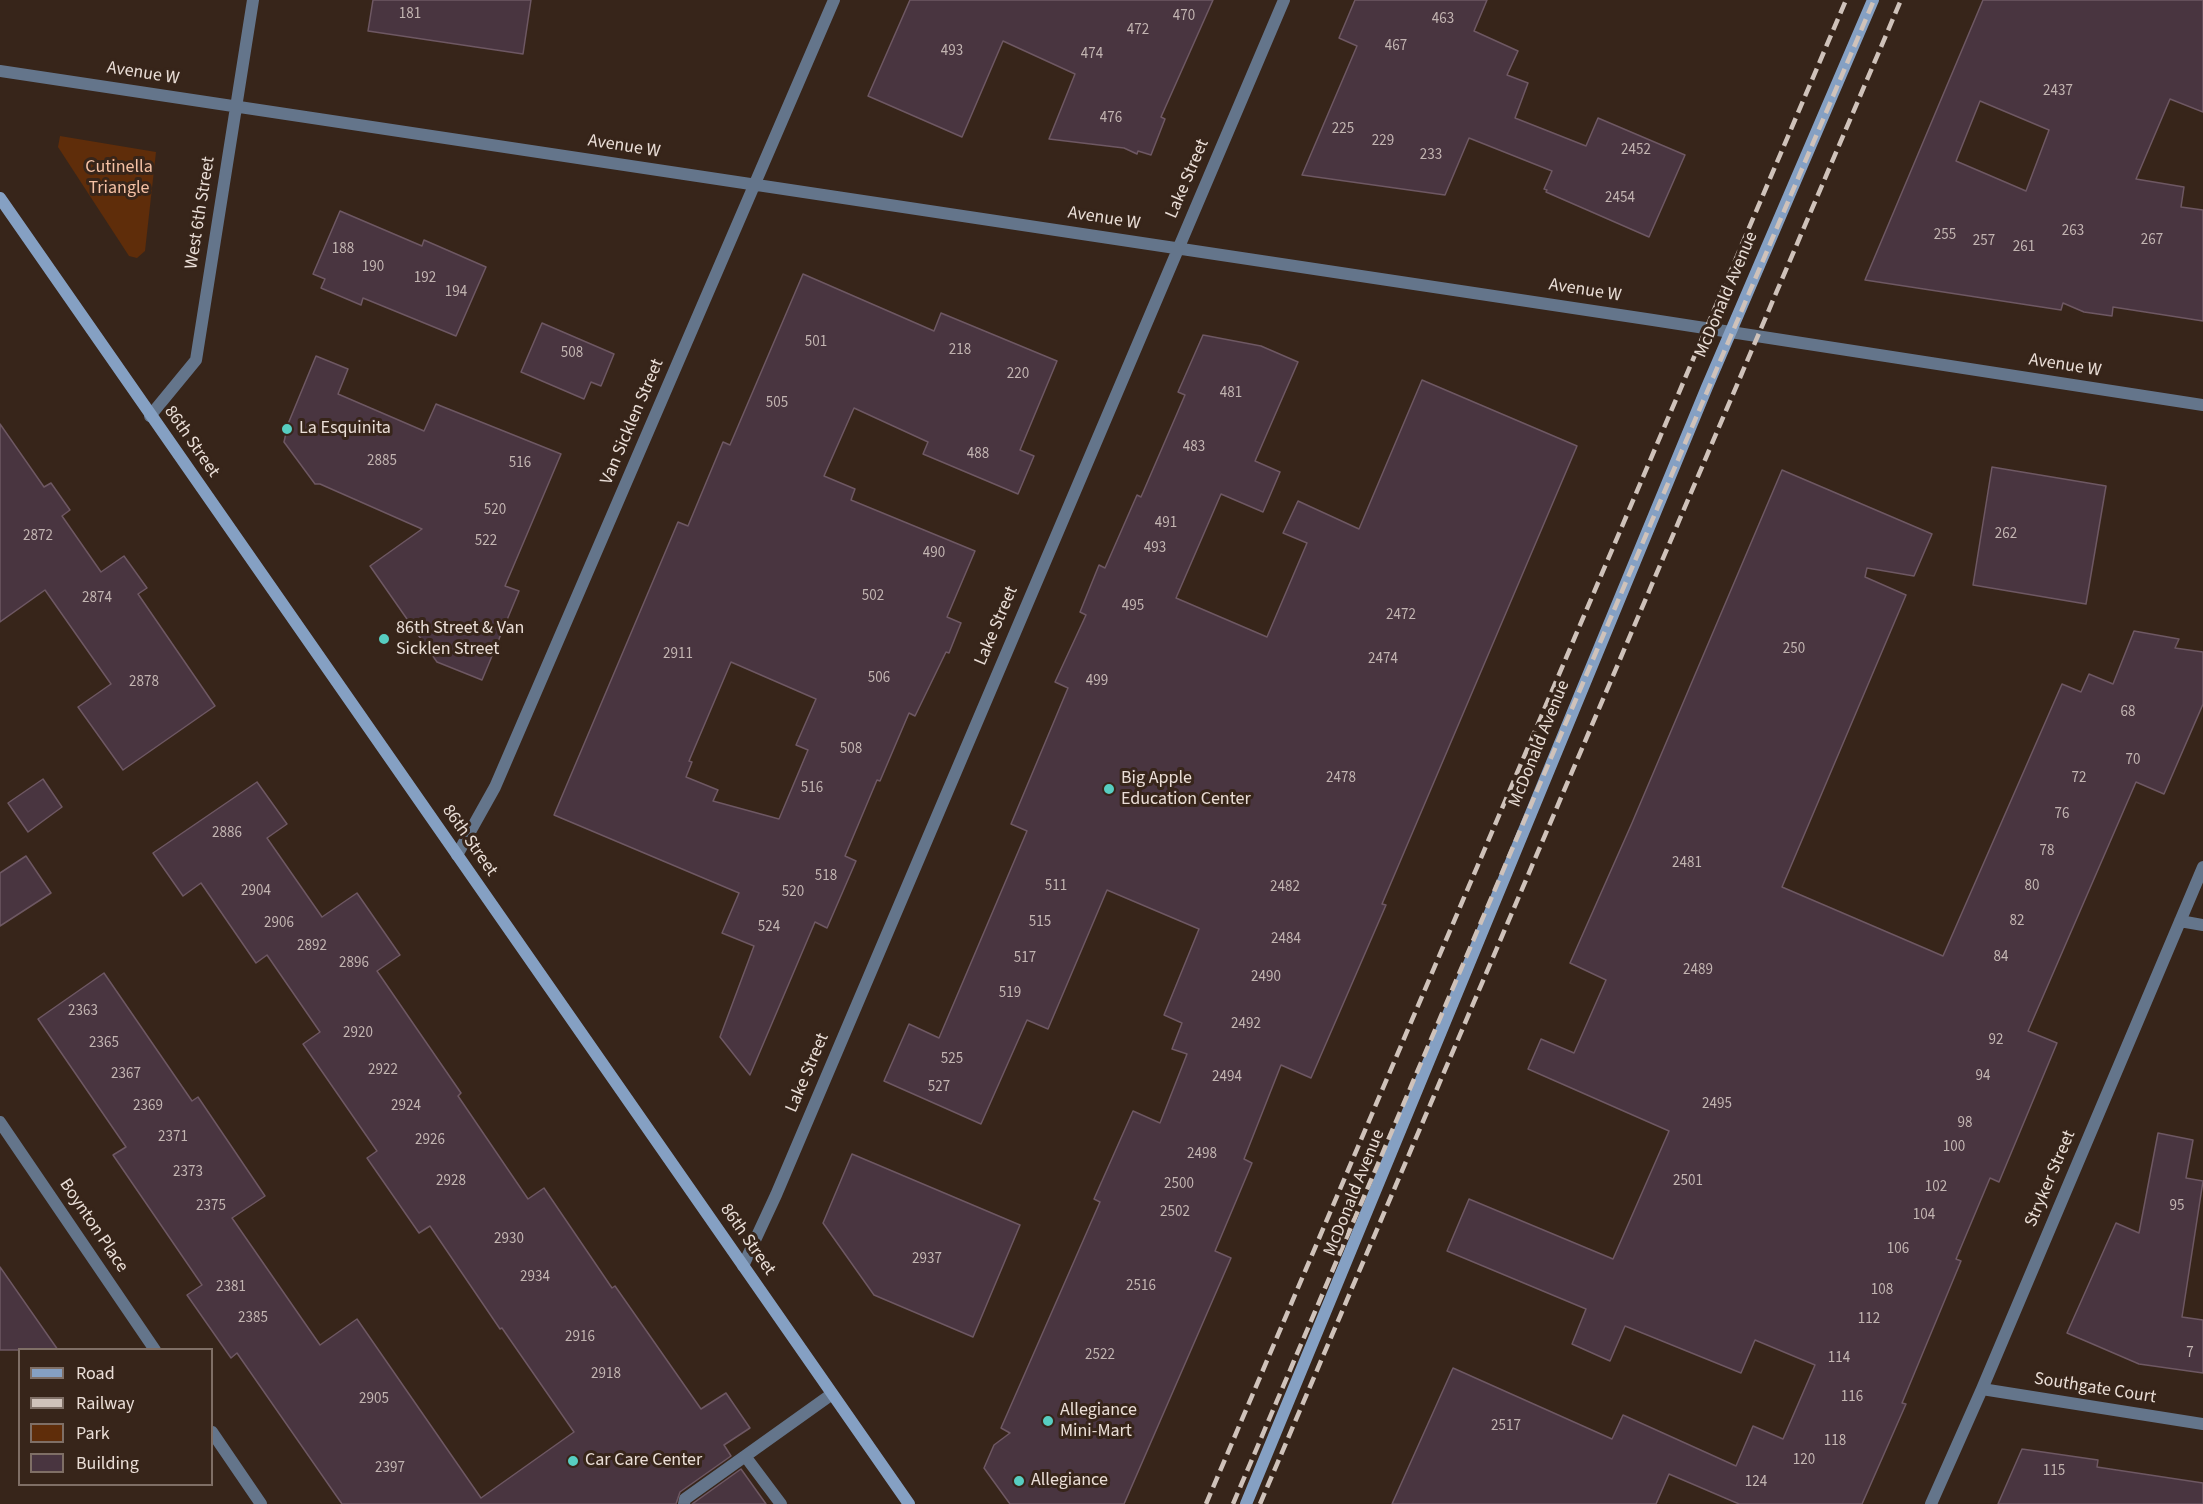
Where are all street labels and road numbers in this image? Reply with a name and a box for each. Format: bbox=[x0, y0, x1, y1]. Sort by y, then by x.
street label: Avenue W bbox=[105, 58, 181, 90]
street label: Avenue W bbox=[586, 131, 662, 163]
street label: Lake Street bbox=[1162, 136, 1214, 222]
street label: West 6th Street bbox=[181, 155, 221, 271]
street label: Avenue W bbox=[1066, 203, 1142, 235]
street label: McDonald Avenue bbox=[1691, 229, 1763, 361]
street label: Avenue W bbox=[1547, 275, 1623, 307]
street label: Avenue W bbox=[2027, 350, 2103, 382]
street label: Van Sicklen Street bbox=[597, 356, 669, 488]
street label: 86th Street bbox=[159, 402, 223, 482]
street label: Lake Street bbox=[971, 583, 1023, 669]
street label: McDonald Avenue bbox=[1505, 678, 1575, 810]
street label: 86th Street bbox=[437, 801, 501, 881]
street label: Lake Street bbox=[782, 1030, 834, 1116]
street label: McDonald Avenue bbox=[1320, 1127, 1390, 1259]
street label: Stryker Street bbox=[2021, 1127, 2081, 1231]
street label: Boynton Place bbox=[54, 1175, 132, 1277]
street label: 86th Street bbox=[715, 1200, 779, 1280]
street label: Southgate Court bbox=[2032, 1369, 2158, 1409]

